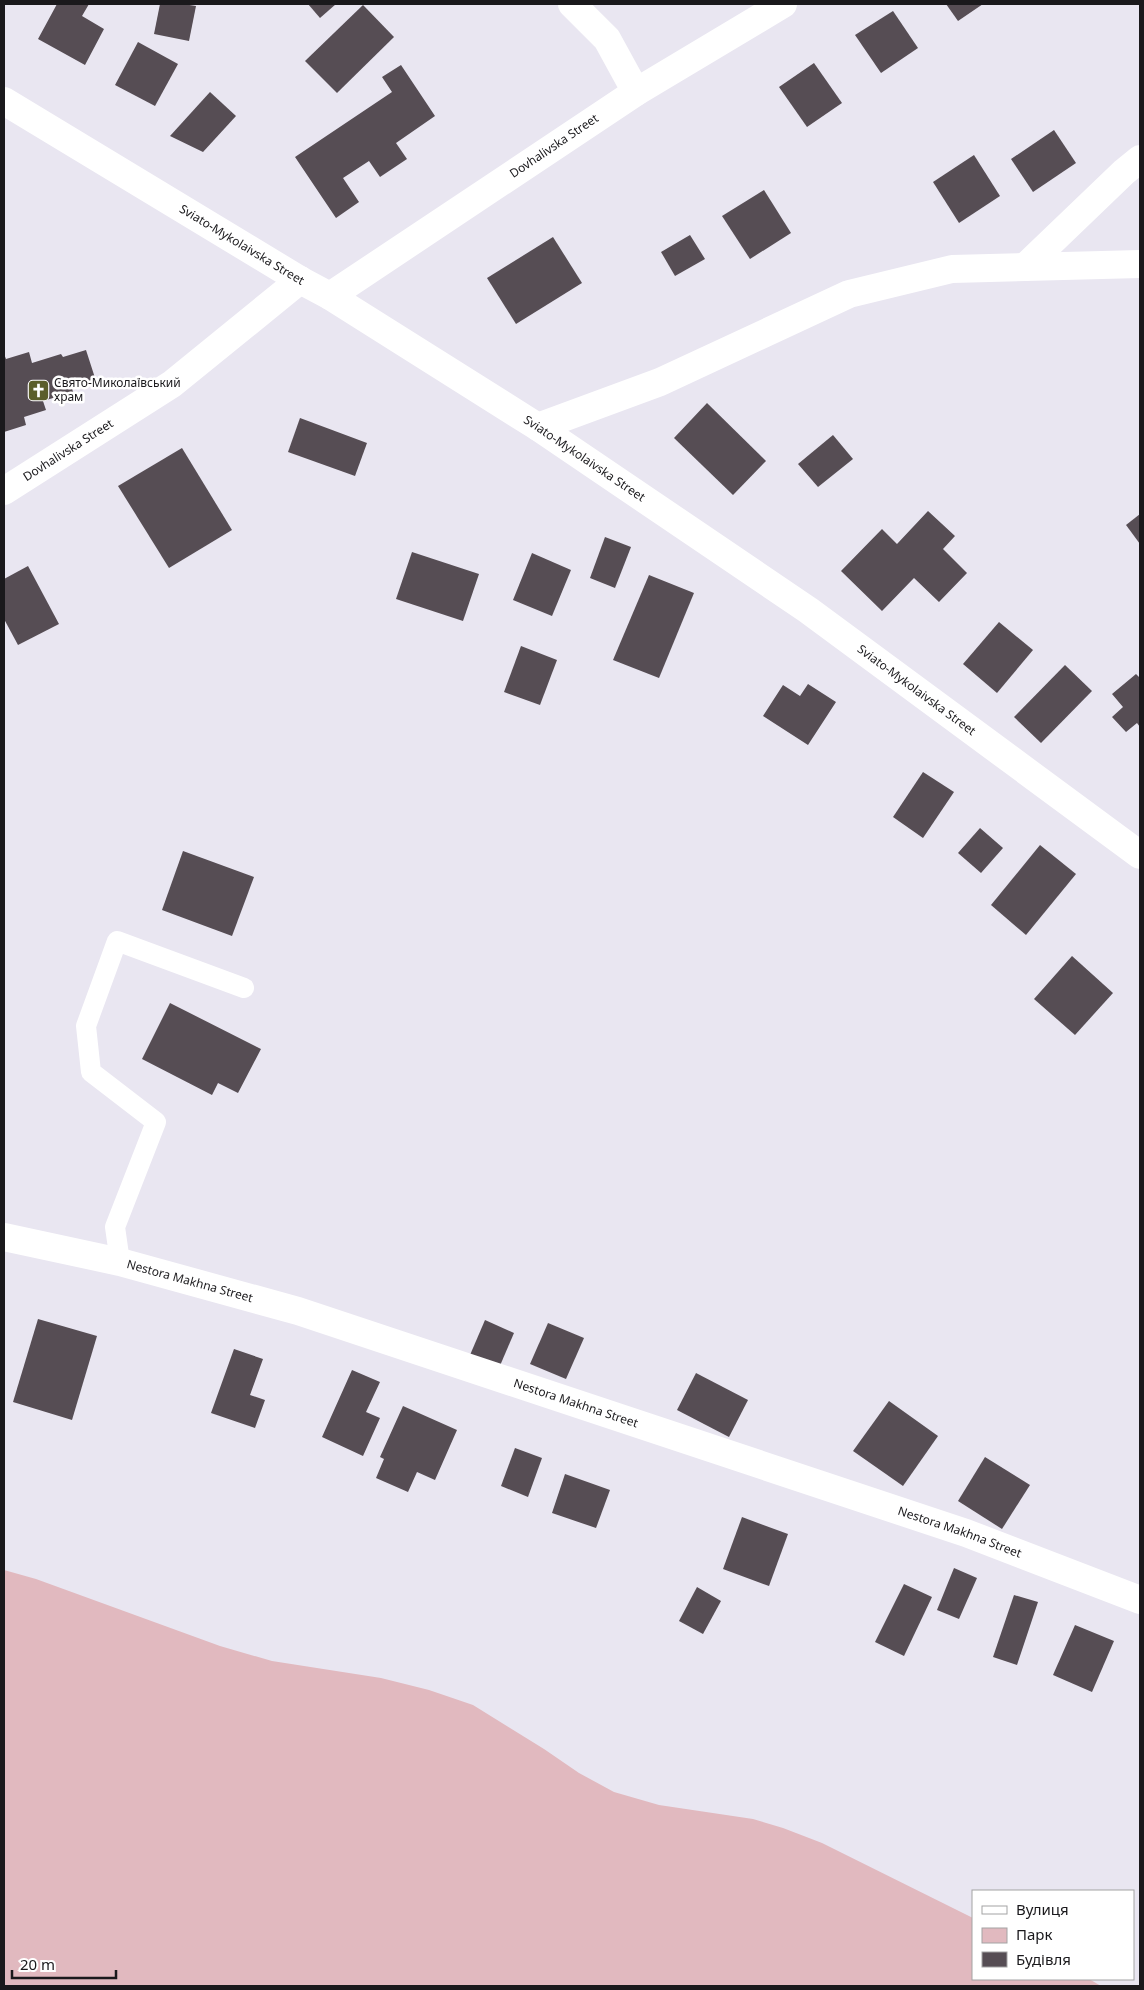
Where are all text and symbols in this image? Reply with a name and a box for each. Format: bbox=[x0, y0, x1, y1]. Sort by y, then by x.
street label: Dovhalivska Street bbox=[506, 109, 602, 182]
street label: Sviato-Mykolaivska Street bbox=[176, 200, 308, 289]
place label: Свято-Миколаївський храм bbox=[54, 374, 181, 405]
church icon: Свято-Миколаївський храм bbox=[26, 378, 50, 402]
street label: Sviato-Mykolaivska Street bbox=[521, 411, 649, 506]
street label: Dovhalivska Street bbox=[19, 414, 117, 485]
street label: Sviato-Mykolaivska Street bbox=[854, 640, 980, 740]
street label: Nestora Makhna Street bbox=[125, 1255, 256, 1306]
street label: Nestora Makhna Street bbox=[511, 1374, 641, 1432]
street label: Nestora Makhna Street bbox=[896, 1502, 1025, 1562]
legend bbox=[972, 1890, 1134, 1980]
text: Вулиця bbox=[1016, 1899, 1069, 1919]
text: Парк bbox=[1016, 1924, 1052, 1944]
scale bar bbox=[12, 1948, 116, 1980]
text: Будівля bbox=[1016, 1949, 1071, 1969]
text: 20 m bbox=[20, 1954, 55, 1974]

